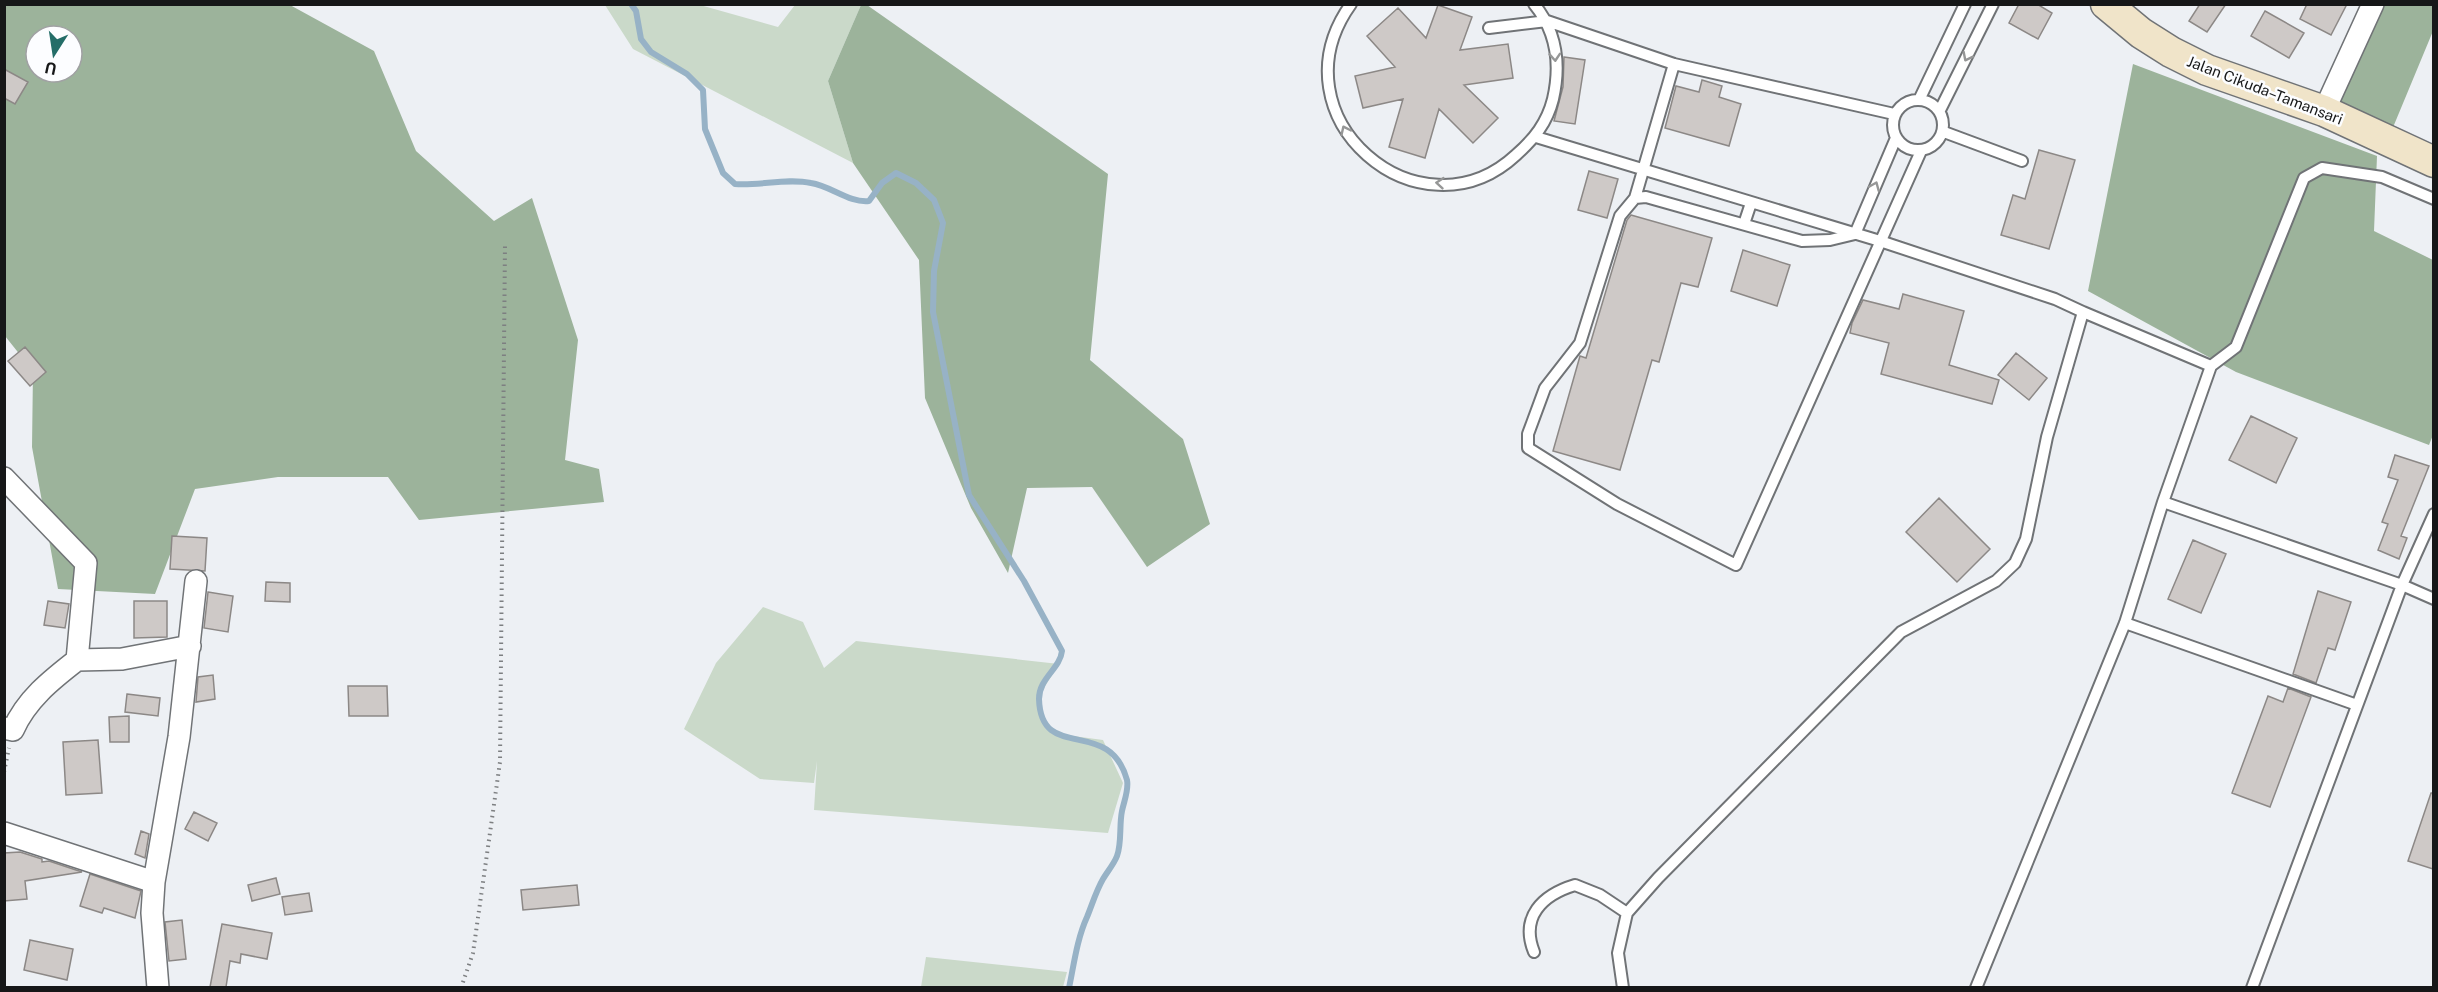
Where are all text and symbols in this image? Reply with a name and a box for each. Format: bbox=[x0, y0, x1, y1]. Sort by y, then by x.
north arrow bbox=[24, 24, 84, 84]
one-way arrow bbox=[1963, 50, 1974, 61]
one-way arrow bbox=[1548, 52, 1561, 61]
street label: Jalan Cikuda–Tamansari bbox=[2185, 52, 2345, 128]
text: U bbox=[43, 58, 59, 79]
one-way arrow bbox=[1340, 125, 1352, 136]
one-way arrow bbox=[1436, 177, 1445, 190]
one-way arrow bbox=[1868, 181, 1880, 192]

